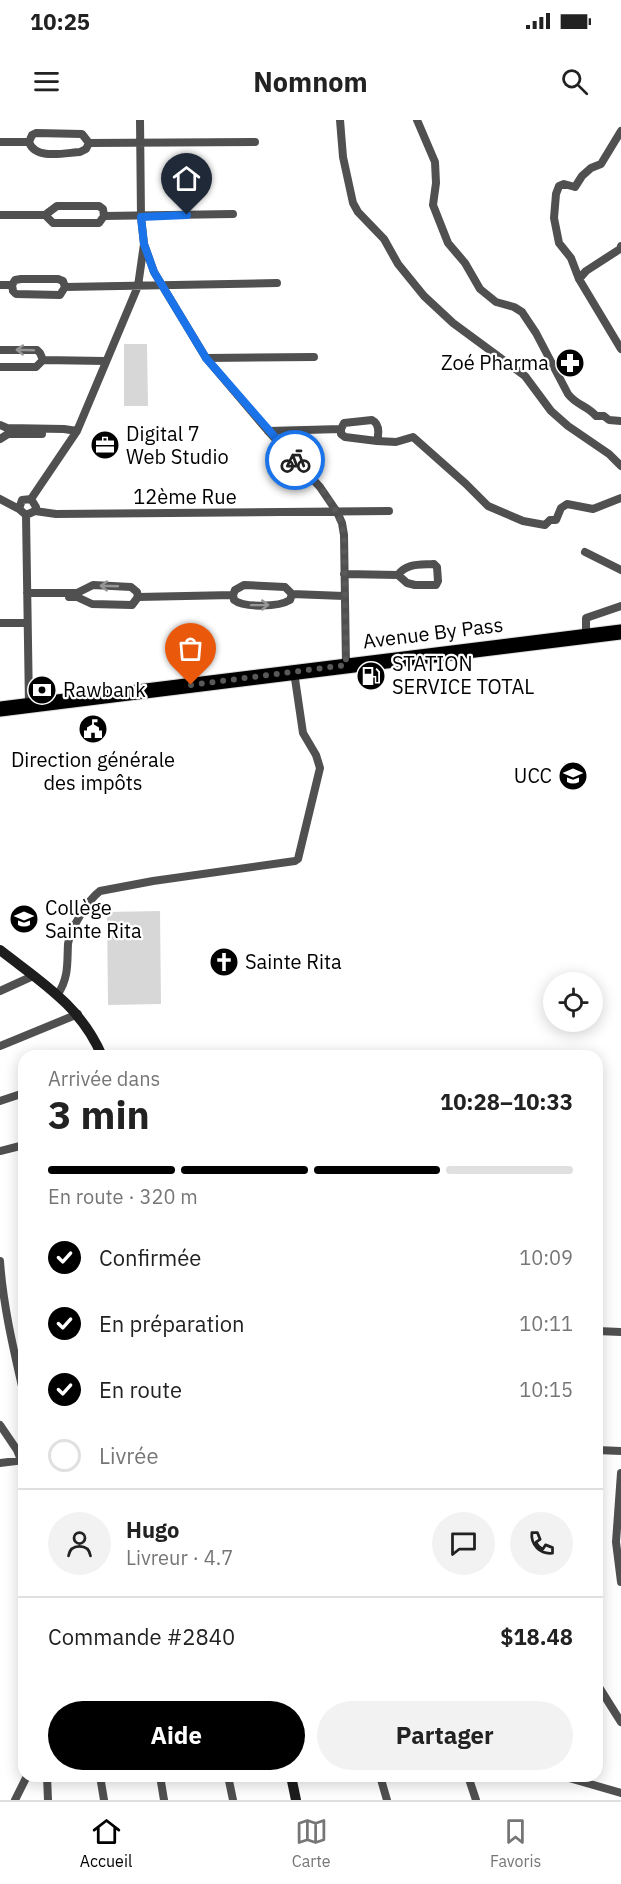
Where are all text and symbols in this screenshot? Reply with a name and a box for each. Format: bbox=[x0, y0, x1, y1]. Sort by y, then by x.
text: 10:25 bbox=[30, 7, 90, 36]
text: Nomnom bbox=[253, 64, 368, 99]
icon: menu bbox=[30, 65, 63, 98]
icon: search bbox=[558, 65, 591, 98]
pin bbox=[161, 153, 212, 215]
icon: home bbox=[170, 162, 203, 195]
one-way arrow bbox=[15, 344, 35, 355]
pharmacy icon: Zoé Pharma bbox=[554, 347, 586, 379]
place label: Zoé Pharma bbox=[441, 349, 549, 376]
place label: Digital 7 Web Studio bbox=[126, 420, 229, 470]
office icon: Digital 7 Web Studio bbox=[89, 429, 121, 461]
courier bbox=[265, 430, 325, 490]
icon: bike bbox=[279, 444, 312, 477]
street label: 12ème Rue bbox=[133, 483, 237, 510]
one-way arrow bbox=[100, 581, 120, 592]
one-way arrow bbox=[250, 599, 270, 610]
street label: Avenue By Pass bbox=[361, 611, 505, 654]
pin bbox=[165, 623, 216, 685]
icon: bag bbox=[174, 632, 207, 665]
place label: STATION SERVICE TOTAL bbox=[392, 650, 534, 700]
fuel station icon: STATION SERVICE TOTAL bbox=[355, 660, 387, 692]
bank icon: Rawbank bbox=[26, 674, 58, 706]
place label: Rawbank bbox=[63, 676, 146, 703]
public building icon: Direction générale des impôts bbox=[77, 713, 109, 745]
place label: Direction générale des impôts bbox=[11, 746, 175, 796]
school or university icon: UCC bbox=[557, 760, 589, 792]
place label: UCC bbox=[514, 762, 552, 789]
place label: Collège Sainte Rita bbox=[45, 894, 142, 944]
school or university icon: Collège Sainte Rita bbox=[8, 903, 40, 935]
church icon: Sainte Rita bbox=[208, 946, 240, 978]
place label: Sainte Rita bbox=[245, 948, 342, 975]
map controls bbox=[543, 972, 603, 1032]
button: locate bbox=[543, 972, 603, 1032]
text: Arrivée dans bbox=[48, 1065, 160, 1092]
text: 10:28–10:33 bbox=[440, 1087, 573, 1116]
text: 3 min bbox=[48, 1089, 150, 1140]
text: En route · 320 m bbox=[48, 1183, 198, 1210]
icon: check bbox=[48, 1241, 81, 1274]
text: Confirmée bbox=[99, 1243, 201, 1272]
text: 10:09 bbox=[519, 1244, 573, 1271]
icon: check bbox=[48, 1307, 81, 1340]
text: En préparation bbox=[99, 1309, 245, 1338]
text: 10:11 bbox=[519, 1310, 573, 1337]
icon: check bbox=[48, 1373, 81, 1406]
text: En route bbox=[99, 1375, 182, 1404]
text: 10:15 bbox=[519, 1376, 573, 1403]
text: Livrée bbox=[99, 1441, 158, 1470]
button: person bbox=[48, 1512, 111, 1575]
button: chat bbox=[432, 1512, 495, 1575]
button: phone bbox=[510, 1512, 573, 1575]
text: Hugo bbox=[126, 1515, 179, 1544]
text: Livreur · 4.7 bbox=[126, 1544, 233, 1571]
text: Commande #2840 bbox=[48, 1622, 235, 1651]
text: $18.48 bbox=[500, 1622, 573, 1651]
button: Aide bbox=[48, 1701, 305, 1770]
button: Partager bbox=[317, 1701, 573, 1770]
tab: Accueil bbox=[80, 1815, 132, 1871]
tab: Carte bbox=[292, 1815, 331, 1871]
tab: Favoris bbox=[490, 1815, 541, 1871]

